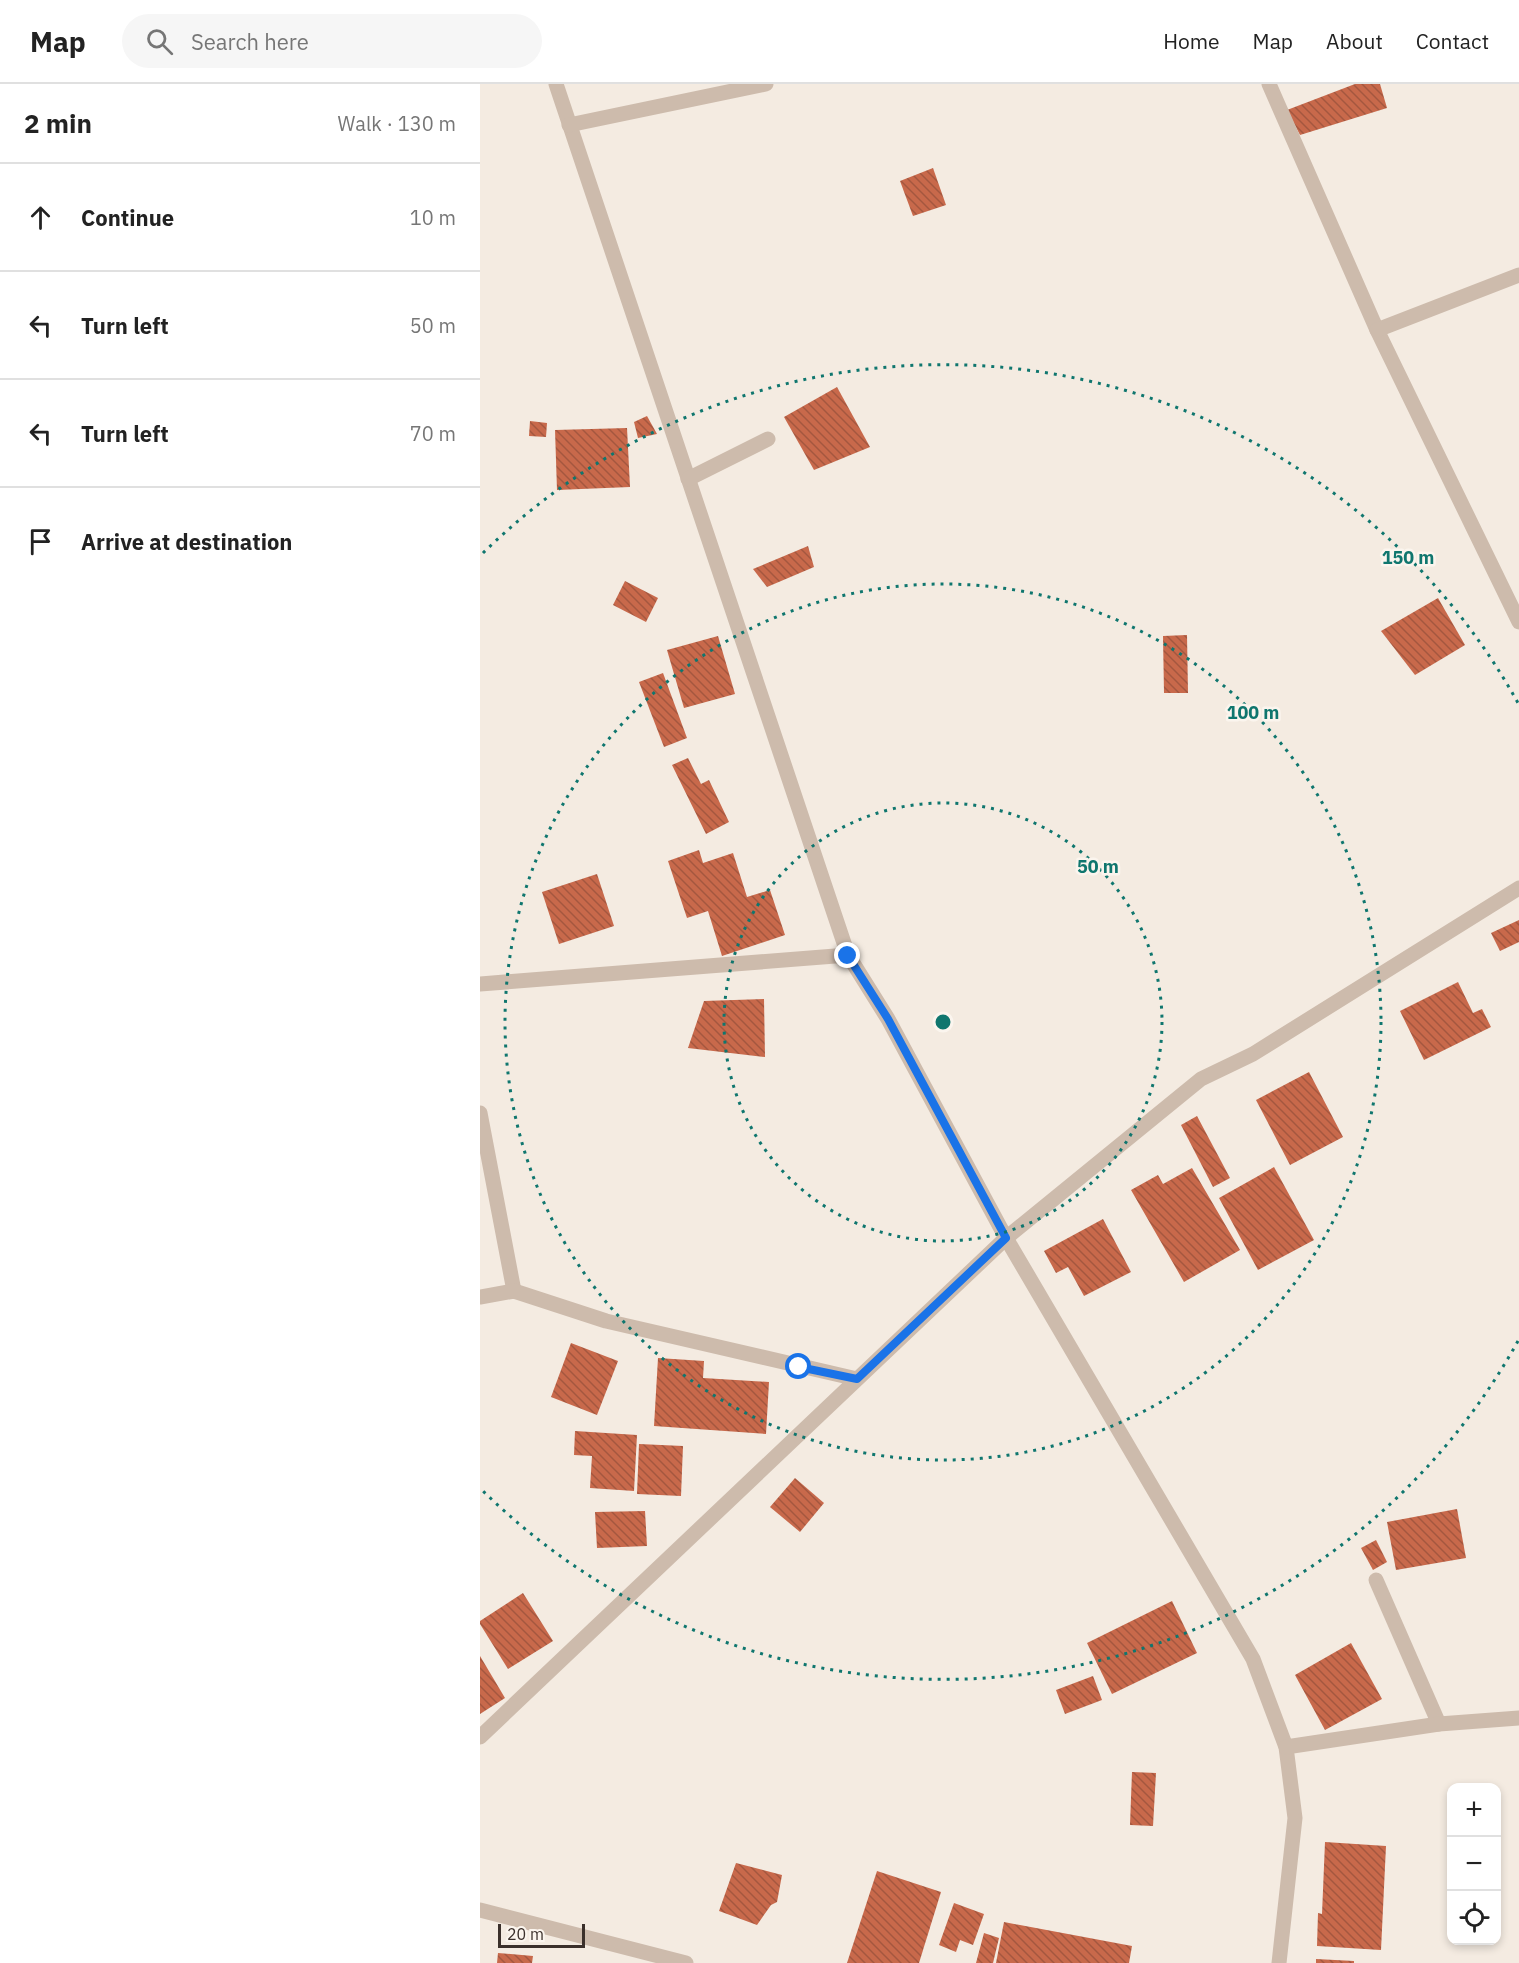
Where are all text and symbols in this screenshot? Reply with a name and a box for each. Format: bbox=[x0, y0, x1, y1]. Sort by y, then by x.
search box bbox=[122, 14, 542, 68]
text: Map bbox=[30, 23, 86, 60]
icon: search bbox=[143, 25, 176, 58]
text: Search here bbox=[191, 27, 309, 56]
text: Home bbox=[1163, 27, 1220, 55]
text: Map bbox=[1253, 27, 1293, 55]
text: About bbox=[1326, 27, 1383, 55]
text: Contact bbox=[1416, 27, 1489, 55]
text: 2 min bbox=[24, 106, 92, 140]
text: Walk · 130 m bbox=[338, 110, 456, 137]
icon: ahead bbox=[24, 201, 57, 234]
text: Continue bbox=[81, 203, 174, 232]
text: 10 m bbox=[410, 204, 456, 231]
icon: left bbox=[24, 309, 57, 342]
text: Turn left bbox=[81, 311, 169, 340]
text: 50 m bbox=[410, 312, 456, 339]
icon: left bbox=[24, 417, 57, 450]
text: Turn left bbox=[81, 419, 169, 448]
text: 70 m bbox=[410, 420, 456, 447]
icon: arrive bbox=[24, 525, 57, 558]
text: Arrive at destination bbox=[81, 527, 292, 556]
text: 150 m bbox=[1382, 546, 1434, 569]
text: 100 m bbox=[1227, 701, 1279, 724]
text: 50 m bbox=[1077, 855, 1119, 878]
route end bbox=[834, 942, 860, 968]
centre of rings bbox=[933, 1012, 953, 1032]
route start bbox=[785, 1353, 811, 1379]
map controls bbox=[1447, 1783, 1501, 1945]
button: + bbox=[1447, 1783, 1501, 1837]
button: − bbox=[1447, 1837, 1501, 1891]
button: locate bbox=[1447, 1891, 1501, 1945]
scale bar bbox=[498, 1921, 585, 1948]
text: 20 m bbox=[507, 1924, 544, 1944]

